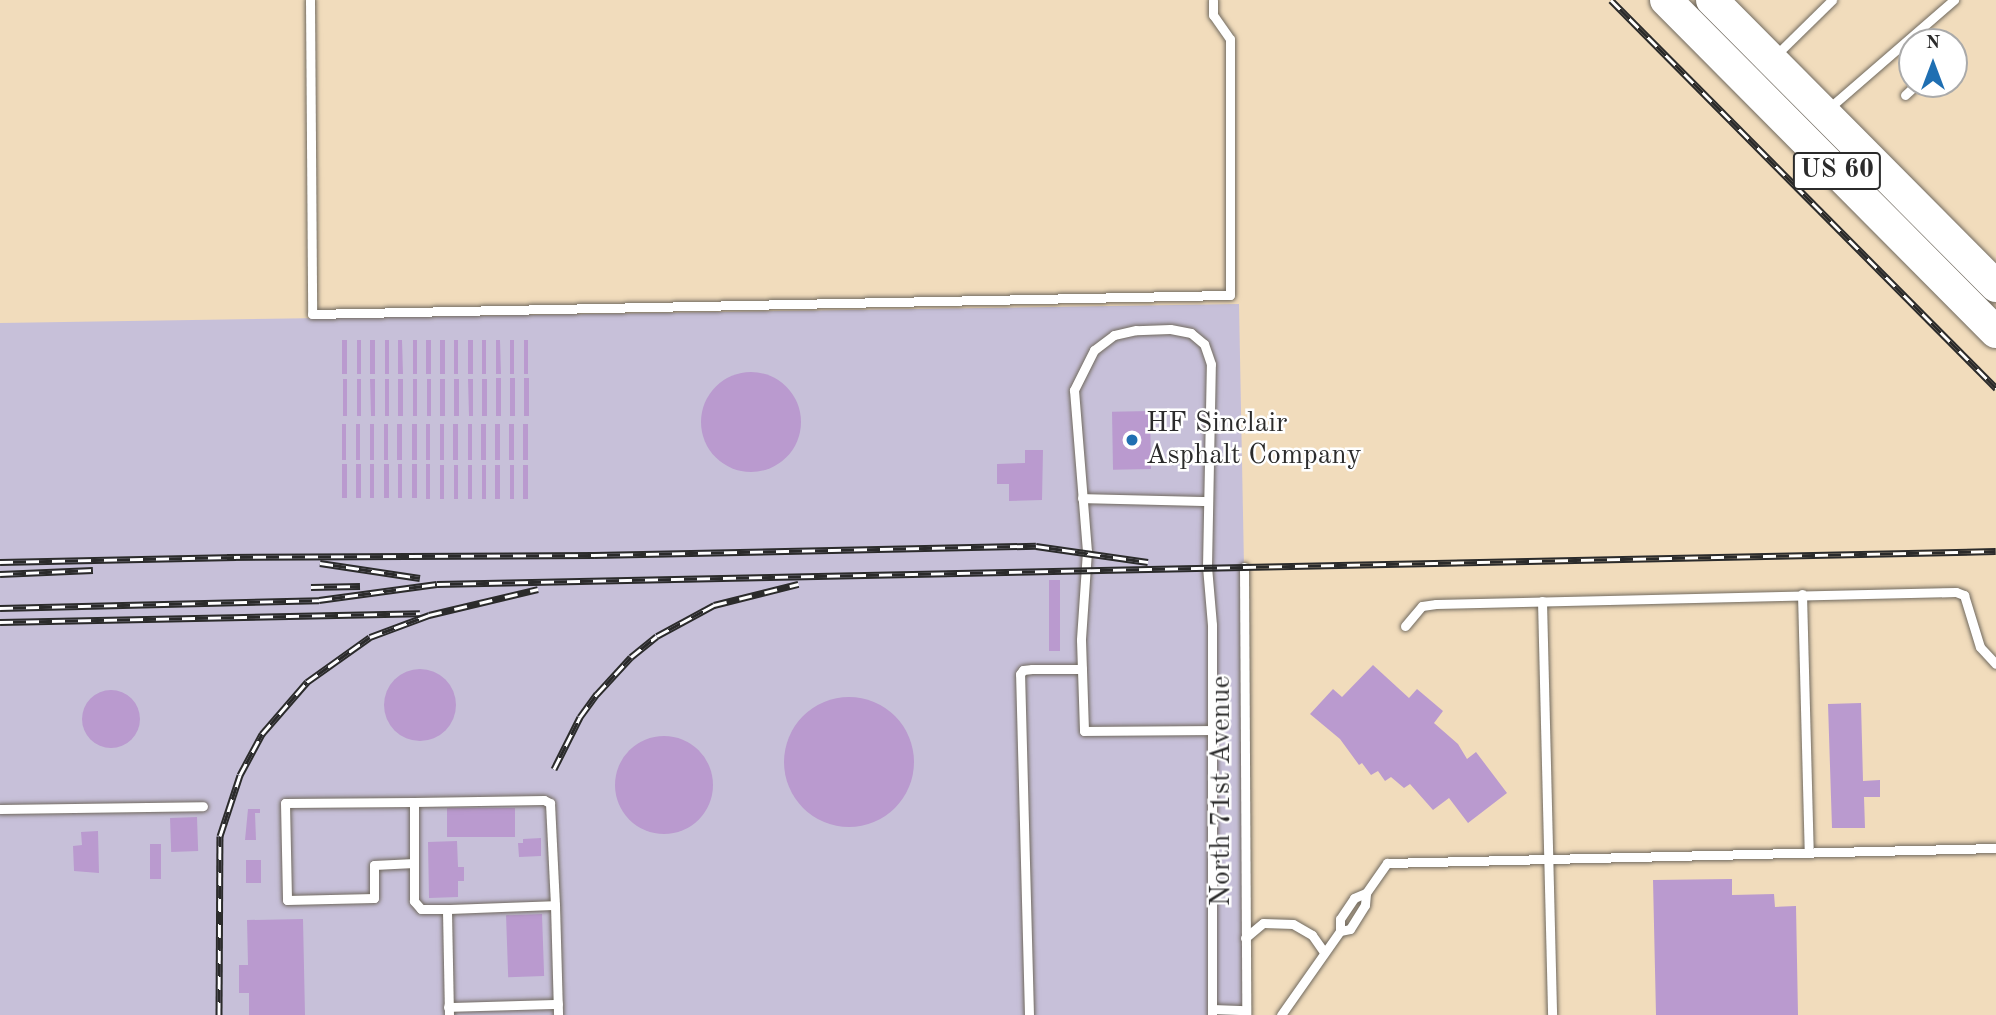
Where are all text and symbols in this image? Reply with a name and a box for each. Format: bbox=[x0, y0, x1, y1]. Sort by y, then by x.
north arrow bbox=[1898, 28, 1968, 98]
text: N bbox=[1926, 34, 1940, 53]
road number: US 60 bbox=[1792, 148, 1882, 194]
place label: HF Sinclair Asphalt Company bbox=[1146, 407, 1361, 473]
marker: HF Sinclair Asphalt Company bbox=[1124, 432, 1140, 448]
street label: North 71st Avenue bbox=[1205, 676, 1239, 906]

